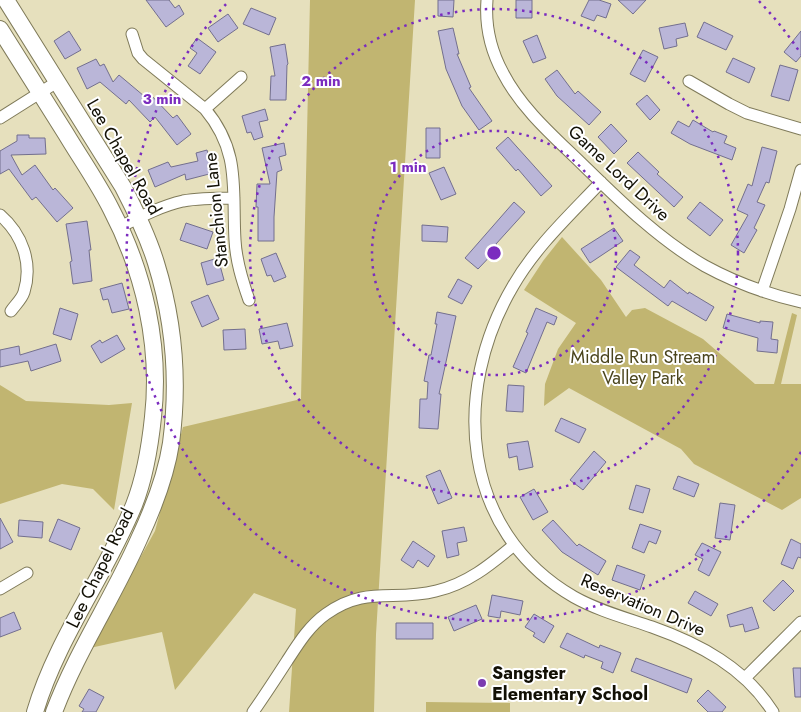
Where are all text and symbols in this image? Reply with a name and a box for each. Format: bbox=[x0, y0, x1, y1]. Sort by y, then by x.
text: 2 min bbox=[301, 70, 341, 92]
text: 3 min bbox=[143, 88, 181, 110]
street label: Lee Chapel Road bbox=[80, 94, 168, 220]
street label: Game Lord Drive bbox=[562, 119, 676, 227]
street label: Stanchion Lane bbox=[197, 151, 235, 269]
text: 1 min bbox=[389, 156, 427, 178]
centre of rings bbox=[485, 244, 503, 262]
park label: Middle Run Stream Valley Park bbox=[570, 344, 716, 391]
street label: Lee Chapel Road bbox=[60, 504, 140, 632]
street label: Reservation Drive bbox=[577, 567, 709, 643]
place label: Sangster Elementary School bbox=[492, 660, 648, 707]
marker: Sangster Elementary School bbox=[476, 677, 488, 689]

